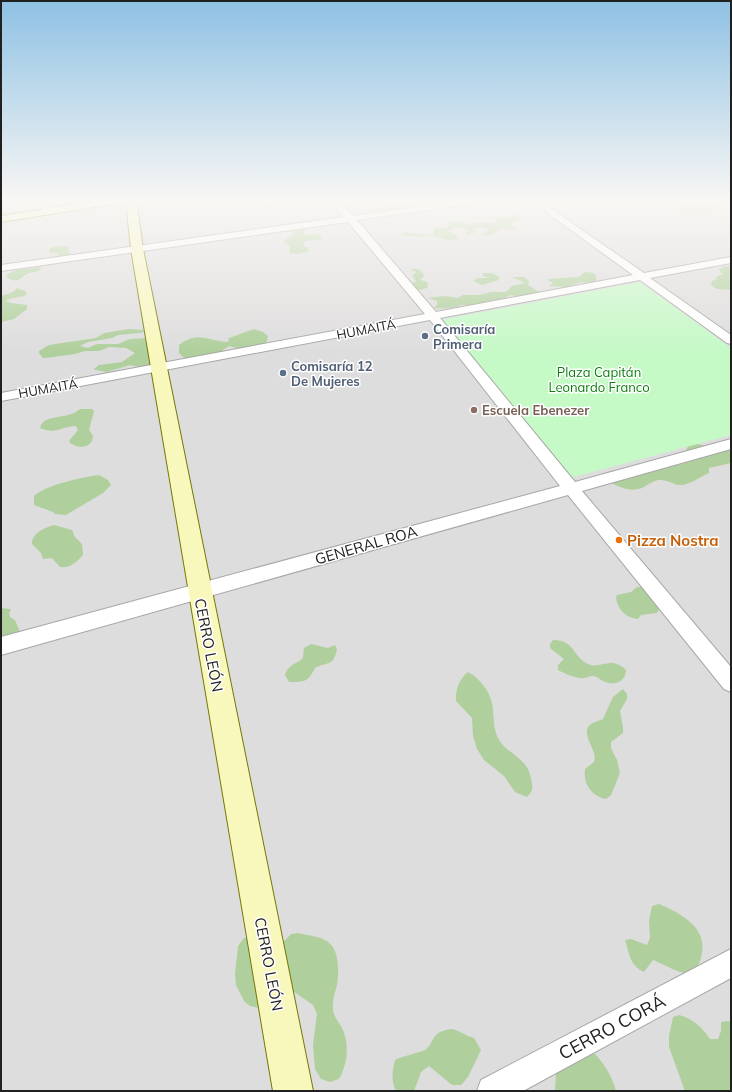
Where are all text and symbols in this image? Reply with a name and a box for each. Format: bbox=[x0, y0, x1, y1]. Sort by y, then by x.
street label: HUMAITÁ bbox=[335, 315, 397, 343]
place label: Comisaría Primera bbox=[433, 321, 495, 352]
marker: Comisaría Primera bbox=[420, 331, 430, 341]
place label: Comisaría 12 De Mujeres bbox=[291, 358, 373, 389]
park label: Plaza Capitán Leonardo Franco bbox=[548, 364, 650, 395]
marker: Comisaría 12 De Mujeres bbox=[278, 368, 288, 378]
street label: HUMAITÁ bbox=[17, 375, 79, 401]
place label: Escuela Ebenezer bbox=[482, 402, 590, 418]
marker: Escuela Ebenezer bbox=[469, 405, 479, 415]
street label: GENERAL ROA bbox=[313, 521, 419, 569]
place label: Pizza Nostra bbox=[627, 531, 718, 550]
marker: Pizza Nostra bbox=[614, 535, 624, 545]
street label: CERRO LEÓN bbox=[191, 597, 227, 693]
street label: CERRO LEÓN bbox=[251, 916, 287, 1012]
street label: CERRO CORÁ bbox=[555, 989, 669, 1065]

